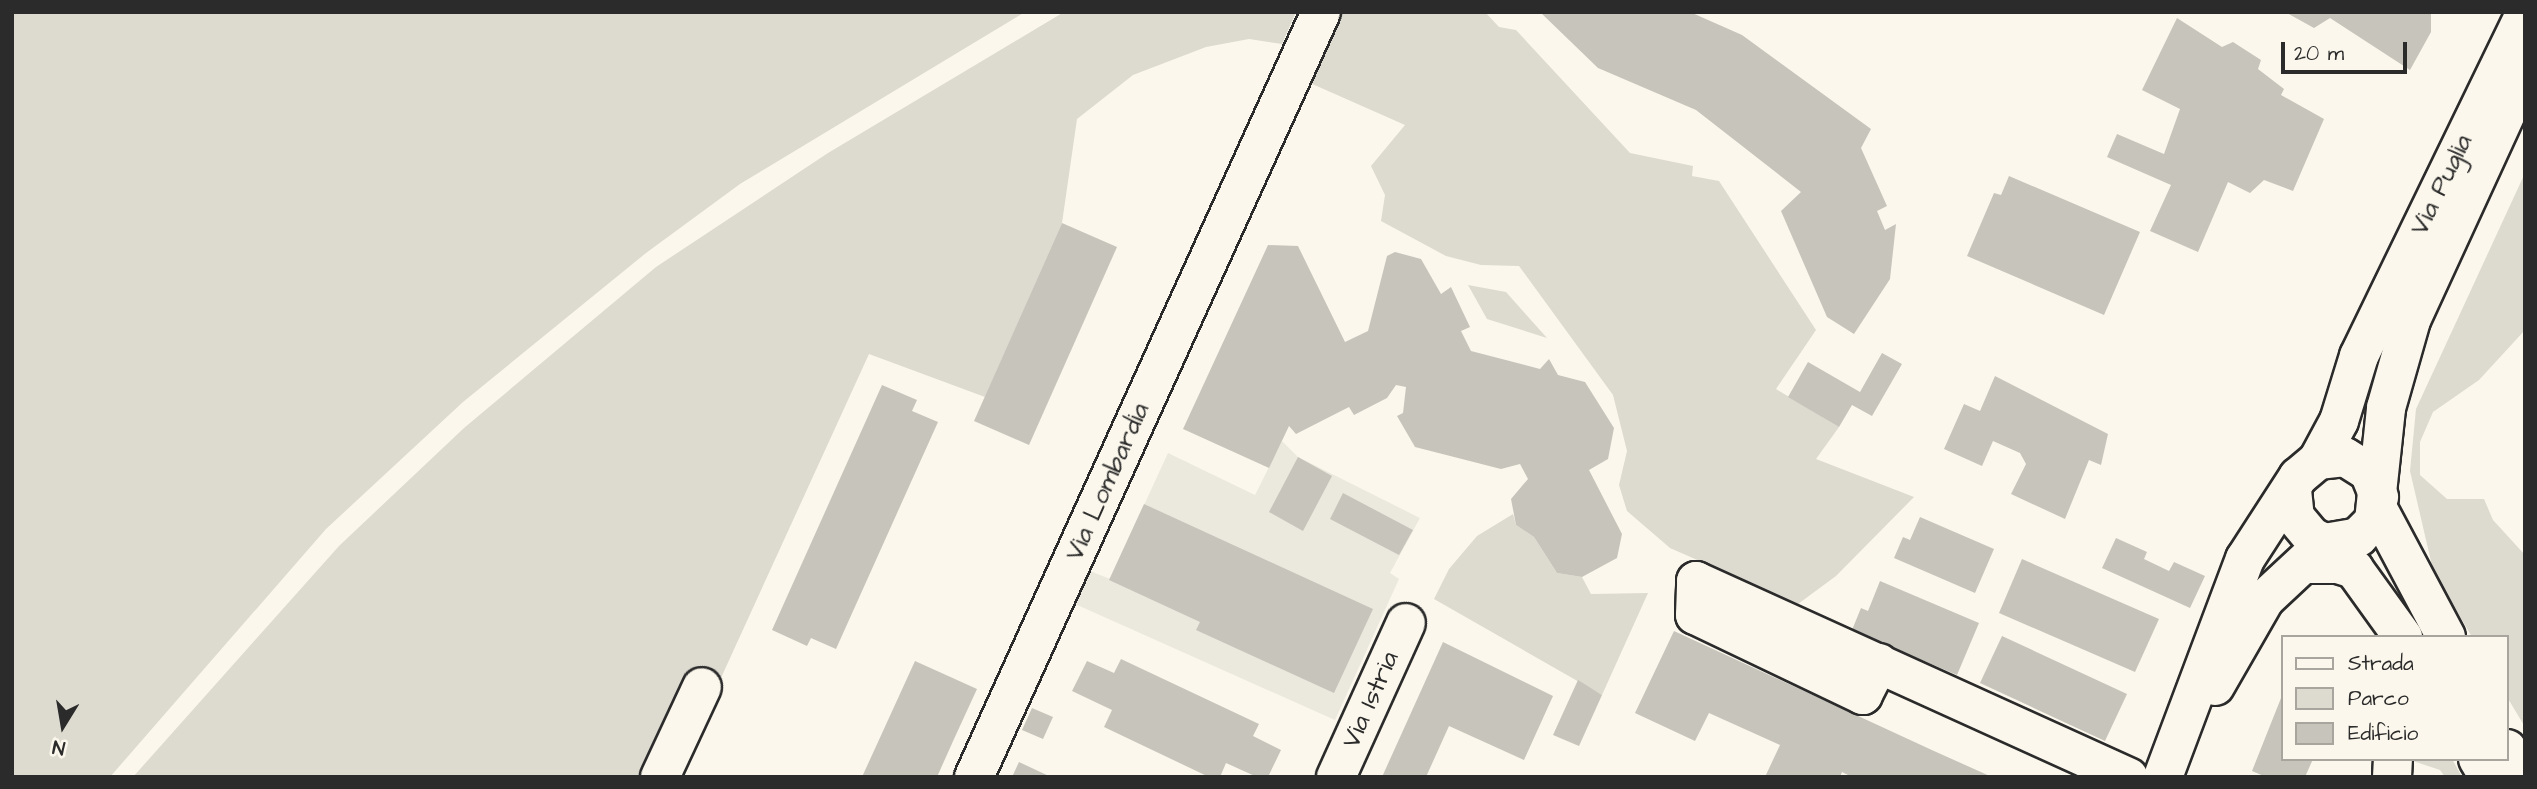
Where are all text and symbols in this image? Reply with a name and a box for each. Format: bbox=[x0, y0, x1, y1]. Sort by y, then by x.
scale bar bbox=[2285, 28, 2411, 72]
text: 20 m bbox=[2294, 39, 2344, 68]
street label: Via Puglia bbox=[2404, 129, 2480, 241]
street label: Via Lombardia bbox=[1059, 398, 1157, 566]
legend bbox=[2282, 635, 2509, 761]
street label: Via Istria bbox=[1336, 647, 1406, 753]
text: Strada bbox=[2348, 649, 2414, 678]
text: Parco bbox=[2348, 684, 2409, 713]
north arrow bbox=[28, 691, 98, 761]
text: Edificio bbox=[2348, 719, 2418, 748]
text: N bbox=[50, 733, 67, 761]

